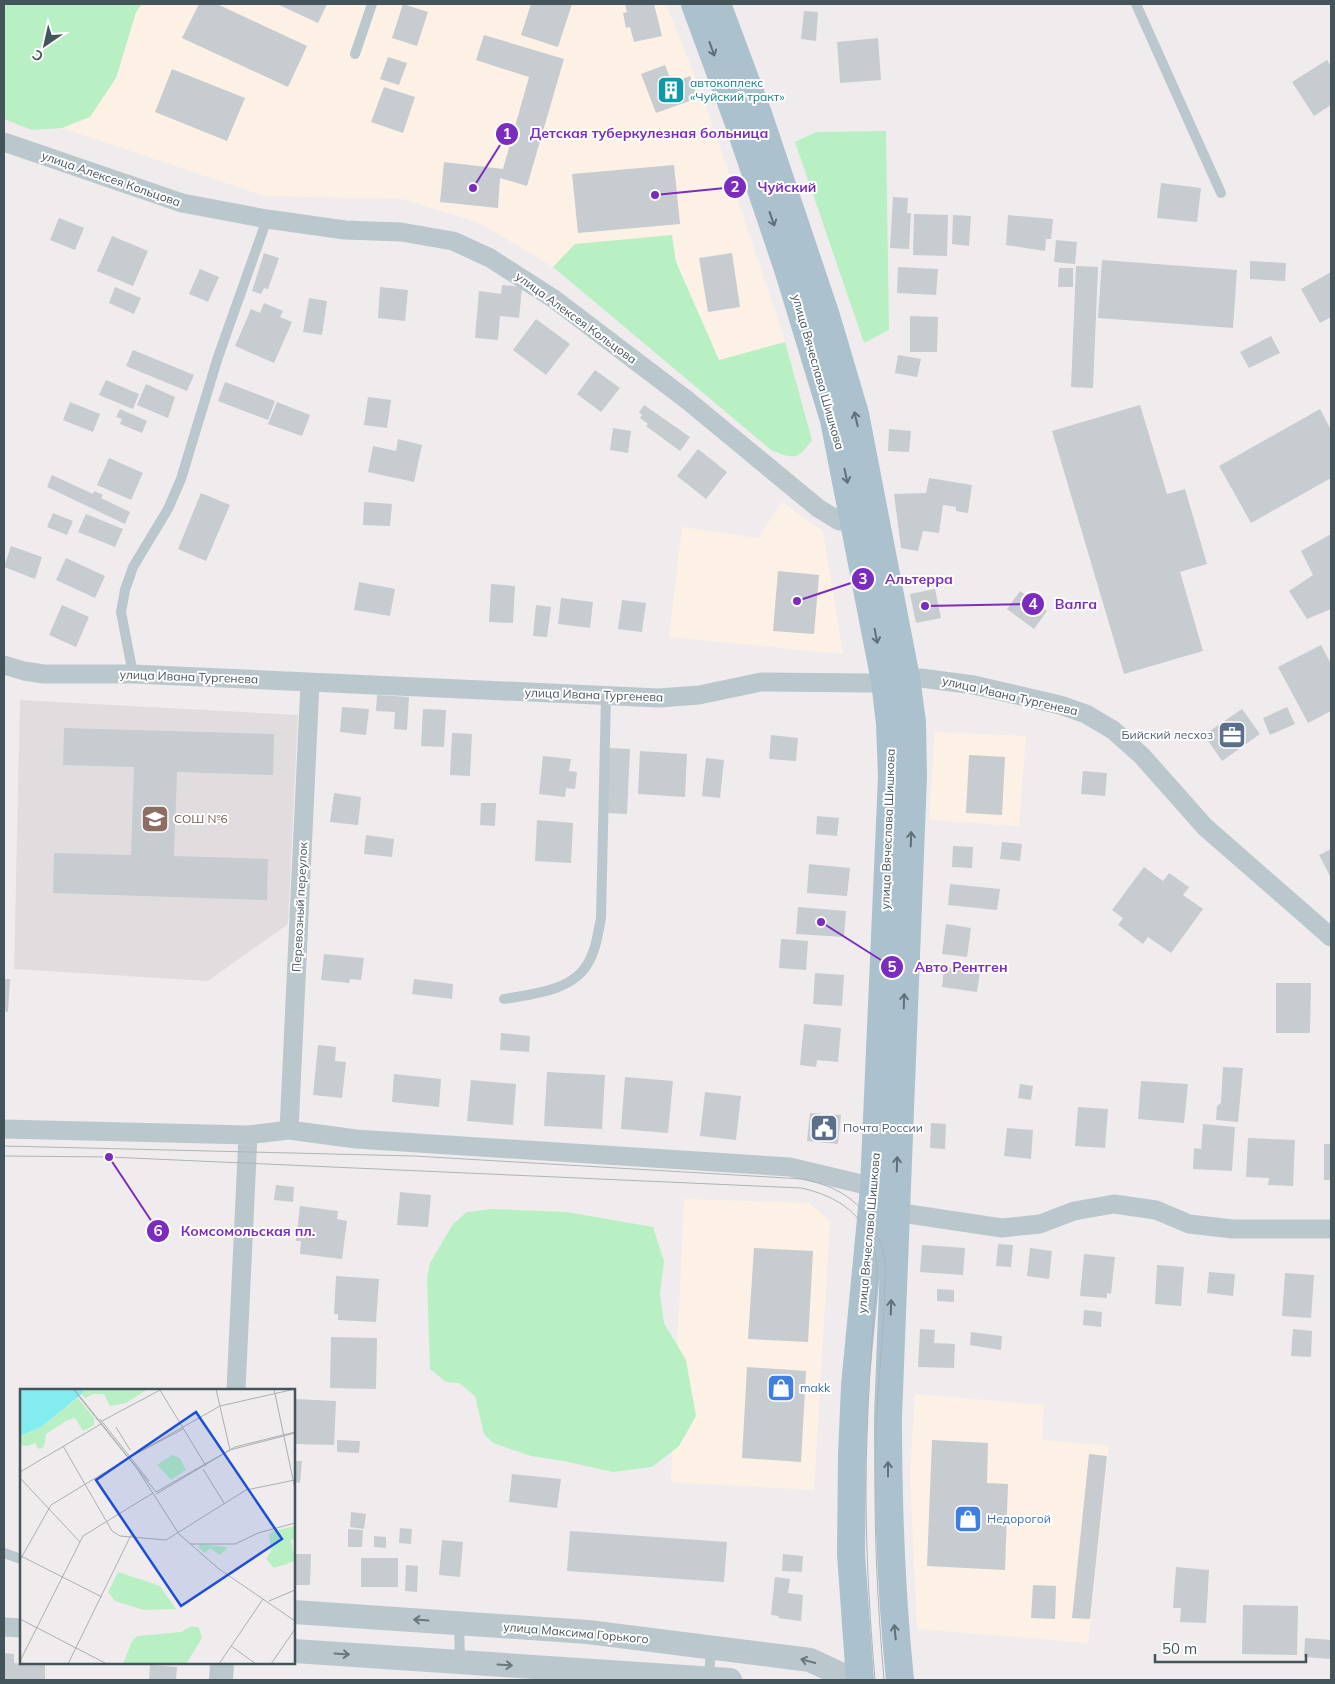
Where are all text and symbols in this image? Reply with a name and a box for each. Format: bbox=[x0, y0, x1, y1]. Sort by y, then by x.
north arrow bbox=[20, 20, 70, 70]
one-way arrow bbox=[708, 41, 717, 56]
text: С bbox=[29, 46, 47, 66]
building icon: автокоплекс «Чуйский тракт» bbox=[656, 75, 686, 105]
place label: автокоплекс «Чуйский тракт» bbox=[690, 75, 785, 104]
callout: Детская туберкулезная больница bbox=[494, 119, 778, 148]
text: 1 bbox=[502, 124, 512, 143]
text: Детская туберкулезная больница bbox=[530, 124, 768, 142]
street label: улица Алексея Кольцова bbox=[40, 148, 183, 209]
callout: Чуйский bbox=[722, 172, 826, 201]
text: 2 bbox=[730, 177, 740, 196]
text: Чуйский bbox=[758, 178, 816, 196]
one-way arrow bbox=[767, 211, 777, 227]
street label: улица Алексея Кольцова bbox=[513, 269, 640, 367]
street label: улица Вячеслава Шишкова bbox=[789, 292, 848, 451]
one-way arrow bbox=[850, 412, 860, 428]
one-way arrow bbox=[841, 467, 851, 483]
callout: Альтерра bbox=[850, 564, 963, 593]
text: 3 bbox=[858, 569, 868, 588]
text: Альтерра bbox=[885, 570, 953, 588]
callout: Валга bbox=[1020, 589, 1108, 618]
text: 4 bbox=[1028, 594, 1038, 613]
text: Валга bbox=[1055, 595, 1097, 613]
one-way arrow bbox=[872, 627, 882, 643]
street label: улица Ивана Тургенева bbox=[119, 667, 259, 686]
street label: улица Ивана Тургенева bbox=[941, 673, 1079, 718]
street label: улица Ивана Тургенева bbox=[524, 685, 664, 704]
office icon: Бийский лесхоз bbox=[1217, 720, 1247, 750]
place label: Бийский лесхоз bbox=[1121, 727, 1213, 742]
street label: улица Вячеслава Шишкова bbox=[877, 748, 898, 910]
school or university icon: СОШ №6 bbox=[140, 804, 170, 834]
place label: СОШ №6 bbox=[174, 811, 228, 826]
one-way arrow bbox=[906, 831, 915, 847]
street label: Перевозный переулок bbox=[289, 841, 310, 972]
callout: Авто Рентген bbox=[880, 952, 1018, 981]
text: 5 bbox=[887, 957, 897, 976]
text: Авто Рентген bbox=[914, 958, 1008, 976]
one-way arrow bbox=[899, 994, 908, 1010]
public building icon: Почта России bbox=[809, 1113, 839, 1143]
place label: Почта России bbox=[843, 1120, 923, 1135]
street label: улица Вячеслава Шишкова bbox=[854, 1152, 883, 1314]
one-way arrow bbox=[892, 1156, 901, 1172]
callout: Комсомольская пл. bbox=[146, 1216, 325, 1245]
text: 6 bbox=[153, 1221, 163, 1240]
text: Комсомольская пл. bbox=[181, 1222, 315, 1240]
one-way arrow bbox=[887, 1299, 896, 1315]
shop icon: makk bbox=[766, 1373, 796, 1403]
place label: makk bbox=[800, 1380, 831, 1395]
inset map bbox=[20, 1389, 295, 1664]
one-way arrow bbox=[883, 1462, 893, 1478]
shop icon: Недорогой bbox=[953, 1504, 983, 1534]
place label: Недорогой bbox=[987, 1511, 1051, 1526]
one-way arrow bbox=[413, 1616, 429, 1625]
street label: улица Максима Горького bbox=[503, 1619, 649, 1646]
one-way arrow bbox=[890, 1624, 900, 1640]
scale bar bbox=[1155, 1632, 1306, 1664]
text: 50 m bbox=[1162, 1639, 1197, 1658]
one-way arrow bbox=[334, 1650, 350, 1659]
one-way arrow bbox=[801, 1656, 817, 1665]
one-way arrow bbox=[496, 1661, 512, 1670]

